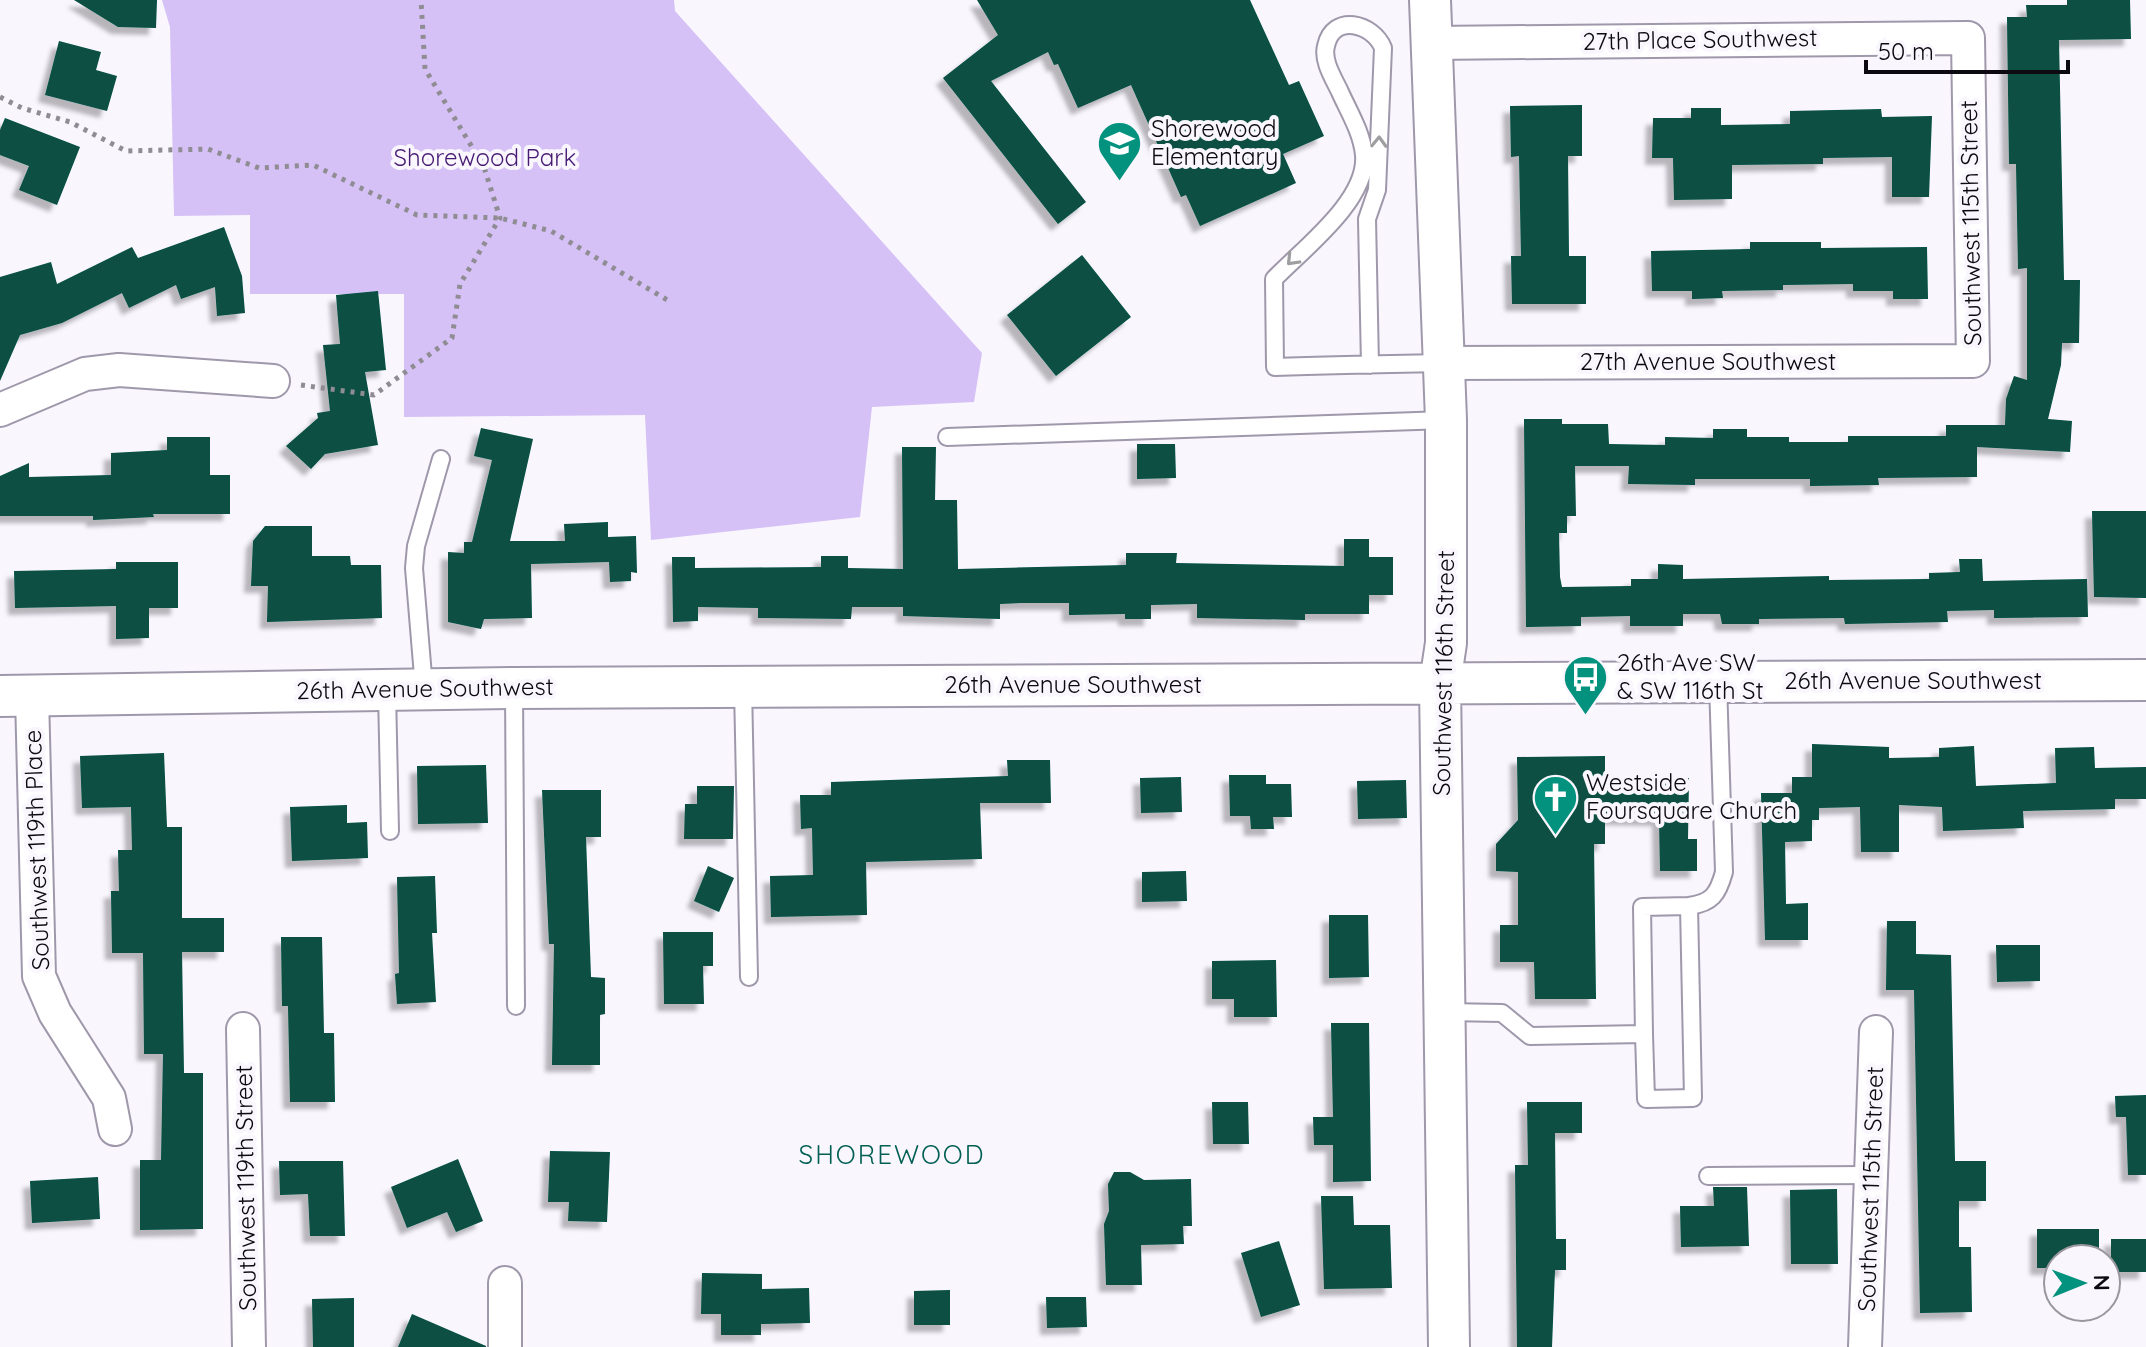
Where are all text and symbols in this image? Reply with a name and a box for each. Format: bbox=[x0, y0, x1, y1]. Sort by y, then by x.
street label: 27th Place Southwest bbox=[1582, 22, 1818, 56]
scale bar bbox=[1866, 24, 2068, 74]
text: 50 m bbox=[1878, 36, 1934, 66]
street label: Southwest 115th Street bbox=[1953, 100, 1987, 346]
place label: Shorewood Elementary bbox=[1151, 113, 1278, 171]
school or university icon: Shorewood Elementary bbox=[1096, 119, 1144, 182]
one-way arrow bbox=[1370, 135, 1387, 148]
park label: Shorewood Park bbox=[394, 142, 576, 172]
one-way arrow bbox=[1287, 251, 1301, 265]
street label: 27th Avenue Southwest bbox=[1580, 346, 1836, 376]
street label: Southwest 116th Street bbox=[1426, 550, 1460, 796]
place label: 26th Ave SW & SW 116th St bbox=[1617, 647, 1764, 705]
bus stop icon: 26th Ave SW & SW 116th St bbox=[1562, 653, 1610, 716]
street label: 26th Avenue Southwest bbox=[1784, 665, 2042, 695]
street label: 26th Avenue Southwest bbox=[944, 669, 1202, 699]
street label: 26th Avenue Southwest bbox=[296, 671, 554, 705]
street label: Southwest 119th Place bbox=[17, 729, 55, 971]
place label: Westside Foursquare Church bbox=[1586, 767, 1797, 825]
church icon: Westside Foursquare Church bbox=[1531, 773, 1579, 836]
street label: Southwest 119th Street bbox=[228, 1065, 262, 1311]
street label: Southwest 115th Street bbox=[1851, 1066, 1889, 1312]
district label: SHOREWOOD bbox=[799, 1138, 985, 1171]
north arrow bbox=[2042, 1243, 2122, 1323]
text: N bbox=[2088, 1274, 2116, 1291]

